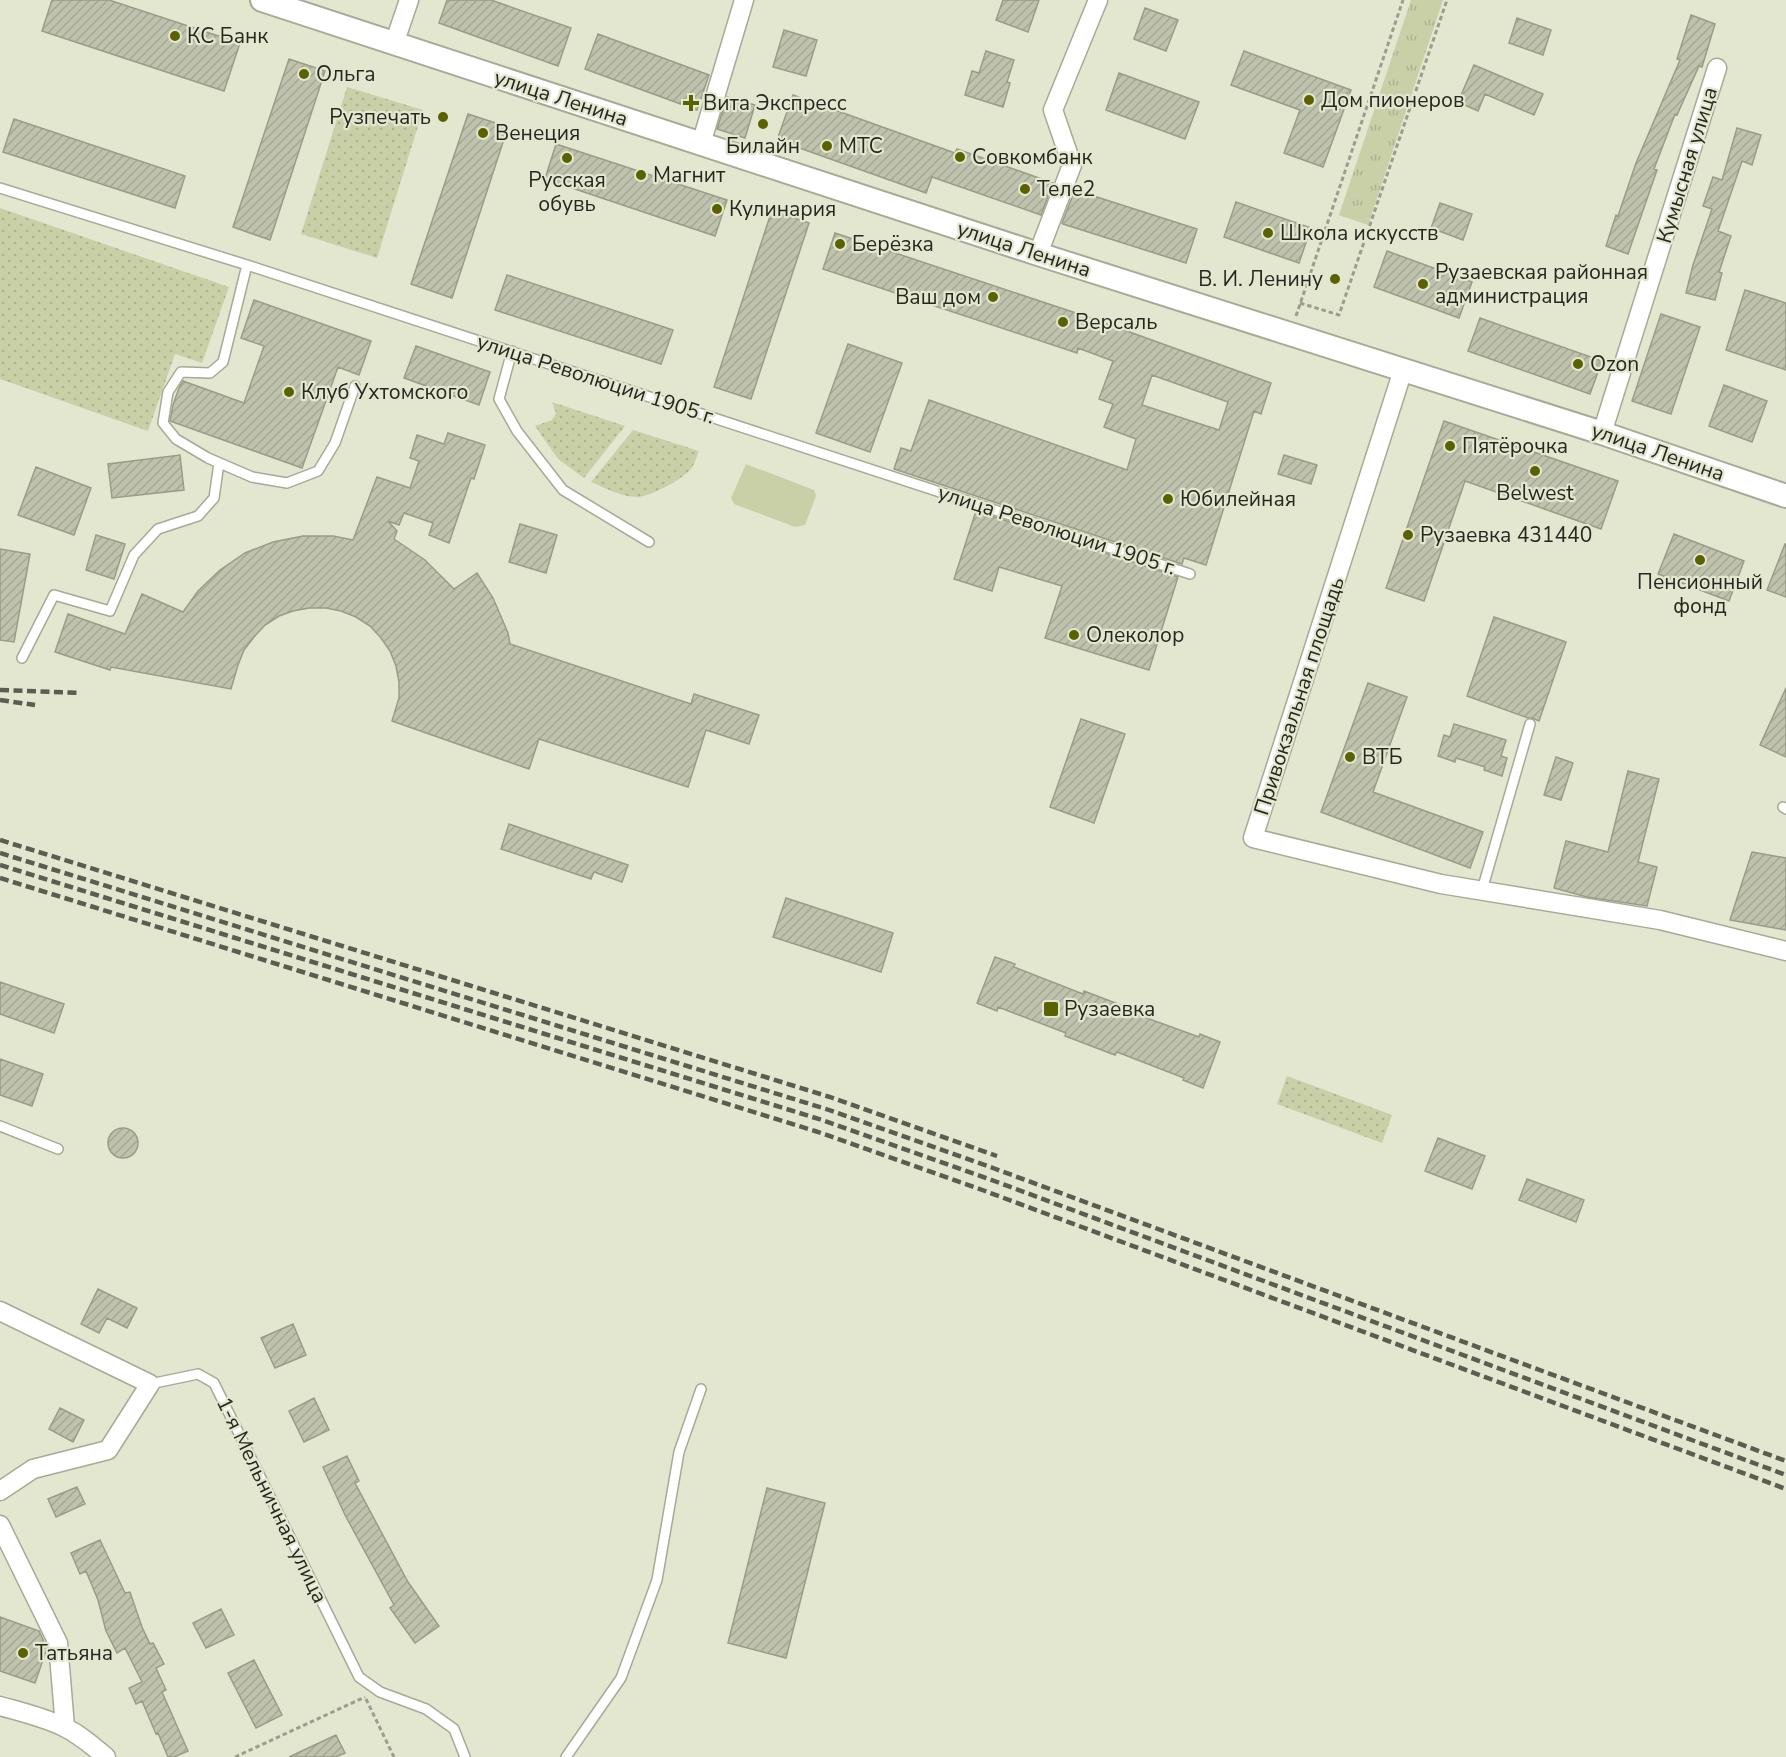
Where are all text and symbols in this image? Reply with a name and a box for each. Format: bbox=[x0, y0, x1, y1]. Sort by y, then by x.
place label: КС Банк bbox=[187, 22, 269, 50]
marker: КС Банк bbox=[168, 29, 182, 43]
place label: Ольга bbox=[316, 60, 376, 88]
street label: улица Ленина bbox=[491, 63, 631, 133]
marker: Ольга bbox=[297, 67, 311, 81]
street label: Кумысная улица bbox=[1650, 83, 1724, 247]
place label: Дом пионеров bbox=[1321, 86, 1464, 114]
place label: Вита Экспресс bbox=[703, 89, 847, 117]
marker: Дом пионеров bbox=[1302, 93, 1316, 107]
marker: Вита Экспресс bbox=[684, 96, 698, 110]
place label: Рузпечать bbox=[329, 103, 431, 131]
marker: Рузпечать bbox=[436, 110, 450, 124]
marker: Билайн bbox=[756, 117, 770, 131]
place label: Венеция bbox=[495, 119, 580, 147]
marker: Венеция bbox=[476, 126, 490, 140]
place label: Билайн bbox=[726, 132, 800, 160]
place label: МТС bbox=[839, 132, 883, 160]
marker: МТС bbox=[820, 139, 834, 153]
place label: Совкомбанк bbox=[972, 143, 1094, 171]
marker: Совкомбанк bbox=[953, 150, 967, 164]
marker: Русская обувь bbox=[560, 151, 574, 165]
place label: Магнит bbox=[653, 161, 726, 189]
place label: Русская обувь bbox=[528, 166, 606, 218]
marker: Магнит bbox=[634, 168, 648, 182]
place label: Теле2 bbox=[1037, 175, 1095, 203]
marker: Теле2 bbox=[1018, 182, 1032, 196]
place label: Кулинария bbox=[729, 195, 836, 223]
marker: Кулинария bbox=[710, 202, 724, 216]
street label: улица Ленина bbox=[954, 214, 1094, 284]
place label: Школа искусств bbox=[1280, 219, 1438, 247]
marker: Школа искусств bbox=[1261, 226, 1275, 240]
place label: Берёзка bbox=[852, 230, 934, 258]
marker: Берёзка bbox=[833, 237, 847, 251]
place label: Рузаевская районная администрация bbox=[1435, 258, 1648, 310]
place label: В. И. Ленину bbox=[1198, 265, 1323, 293]
marker: В. И. Ленину bbox=[1328, 272, 1342, 286]
marker: Рузаевская районная администрация bbox=[1416, 277, 1430, 291]
place label: Ваш дом bbox=[895, 283, 981, 311]
marker: Ваш дом bbox=[986, 290, 1000, 304]
place label: Версаль bbox=[1075, 308, 1158, 336]
marker: Версаль bbox=[1056, 315, 1070, 329]
street label: улица Революции 1905 г. bbox=[473, 327, 719, 431]
place label: Ozon bbox=[1590, 350, 1639, 378]
marker: Ozon bbox=[1571, 357, 1585, 371]
place label: Клуб Ухтомского bbox=[301, 378, 468, 406]
marker: Клуб Ухтомского bbox=[282, 385, 296, 399]
street label: улица Ленина bbox=[1588, 416, 1728, 488]
place label: Пятёрочка bbox=[1462, 432, 1568, 460]
marker: Пятёрочка bbox=[1443, 439, 1457, 453]
marker: Belwest bbox=[1528, 464, 1542, 478]
street label: улица Революции 1905 г. bbox=[934, 478, 1180, 582]
place label: Belwest bbox=[1496, 479, 1574, 507]
place label: Юбилейная bbox=[1180, 485, 1296, 513]
marker: Юбилейная bbox=[1161, 492, 1175, 506]
place label: Рузаевка 431440 bbox=[1420, 521, 1592, 549]
marker: Рузаевка 431440 bbox=[1401, 528, 1415, 542]
marker: Пенсионный фонд bbox=[1693, 553, 1707, 567]
place label: Пенсионный фонд bbox=[1637, 568, 1763, 620]
street label: Привокзальная площадь bbox=[1247, 573, 1351, 819]
place label: Олеколор bbox=[1086, 621, 1184, 649]
marker: Олеколор bbox=[1067, 628, 1081, 642]
place label: ВТБ bbox=[1362, 743, 1403, 771]
marker: ВТБ bbox=[1343, 750, 1357, 764]
place label: Рузаевка bbox=[1064, 995, 1155, 1023]
marker: Рузаевка bbox=[1042, 1000, 1060, 1018]
street label: 1-я Мельничная улица bbox=[210, 1392, 334, 1608]
place label: Татьяна bbox=[35, 1639, 113, 1667]
marker: Татьяна bbox=[16, 1646, 30, 1660]

